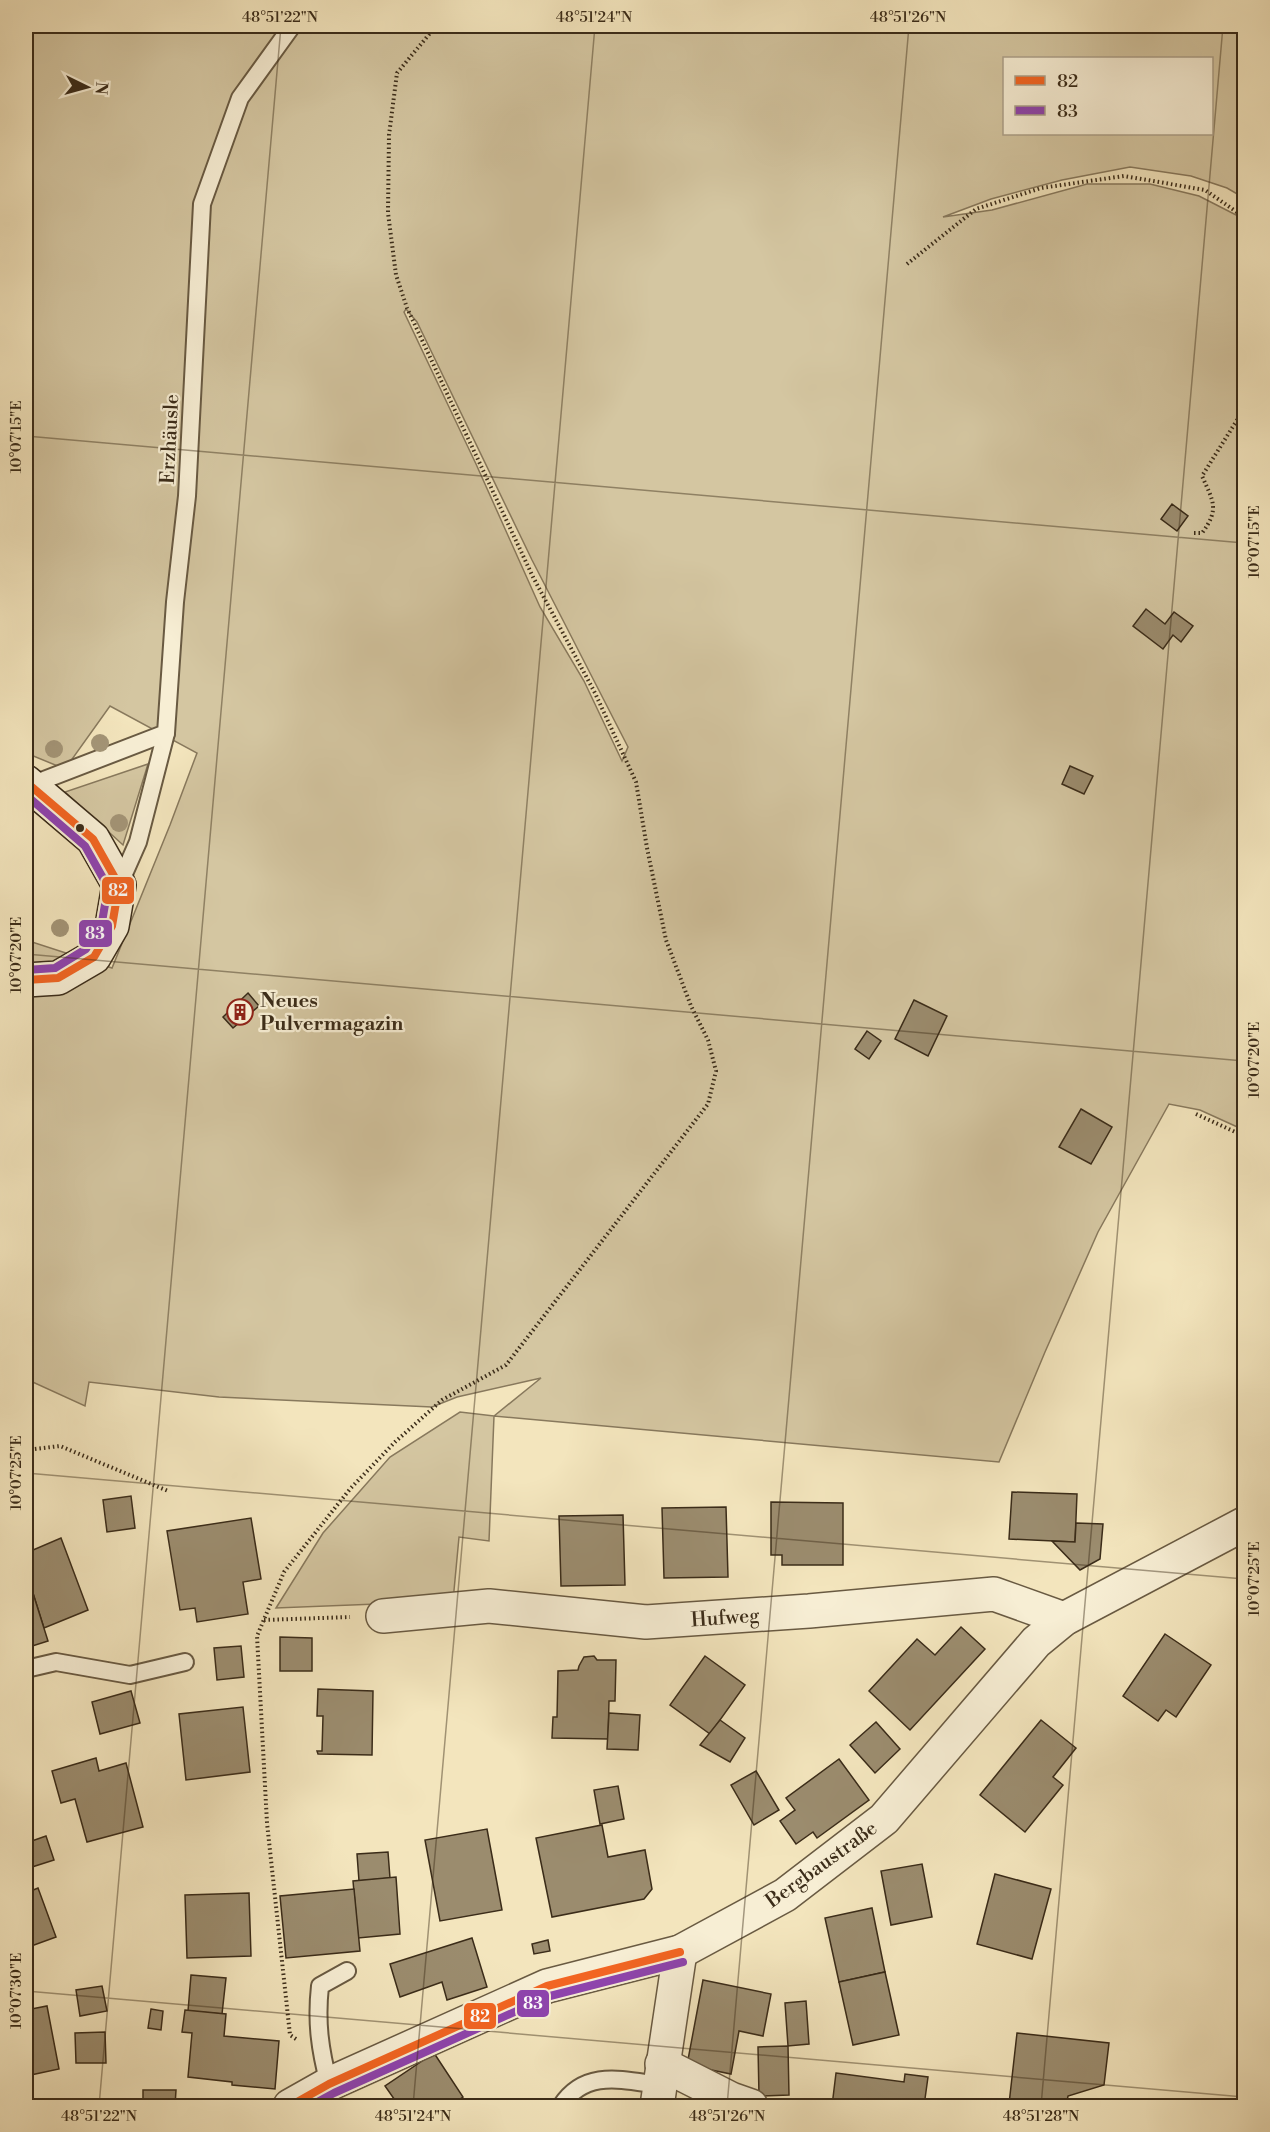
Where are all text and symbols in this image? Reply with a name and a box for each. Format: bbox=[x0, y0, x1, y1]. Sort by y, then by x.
text: 48°51'22"N bbox=[242, 8, 318, 27]
text: 48°51'24"N bbox=[556, 8, 632, 27]
text: 48°51'26"N bbox=[870, 8, 946, 27]
north arrow bbox=[57, 57, 117, 117]
legend bbox=[1003, 57, 1213, 135]
text: 82 bbox=[1057, 70, 1078, 93]
text: N bbox=[90, 81, 111, 96]
text: 83 bbox=[1057, 100, 1078, 123]
street label: Erzhäusle bbox=[156, 393, 185, 485]
text: 10°07'15"E bbox=[7, 400, 26, 474]
text: 10°07'15"E bbox=[1245, 505, 1264, 579]
unlabelled marker bbox=[74, 822, 86, 834]
line badge: 82 bbox=[101, 876, 135, 905]
text: 82 bbox=[108, 881, 128, 901]
text: 10°07'20"E bbox=[7, 917, 26, 993]
line badge: 83 bbox=[78, 919, 113, 948]
text: 83 bbox=[85, 924, 105, 944]
place label: Neues Pulvermagazin bbox=[260, 989, 404, 1037]
building icon: Neues Pulvermagazin bbox=[225, 997, 255, 1027]
text: 10°07'20"E bbox=[1245, 1022, 1264, 1098]
text: 10°07'25"E bbox=[7, 1435, 26, 1511]
text: 10°07'25"E bbox=[1245, 1541, 1264, 1617]
street label: Hufweg bbox=[690, 1604, 761, 1633]
street label: Bergbaustraße bbox=[760, 1816, 883, 1915]
text: 10°07'30"E bbox=[7, 1953, 26, 2029]
line badge: 83 bbox=[516, 1989, 550, 2018]
text: 83 bbox=[523, 1994, 543, 2014]
line badge: 82 bbox=[463, 2002, 497, 2030]
text: 82 bbox=[470, 2007, 490, 2027]
text: 48°51'22"N bbox=[61, 2107, 137, 2126]
text: 48°51'24"N bbox=[375, 2107, 451, 2126]
text: 48°51'26"N bbox=[689, 2107, 765, 2126]
text: 48°51'28"N bbox=[1003, 2107, 1079, 2126]

